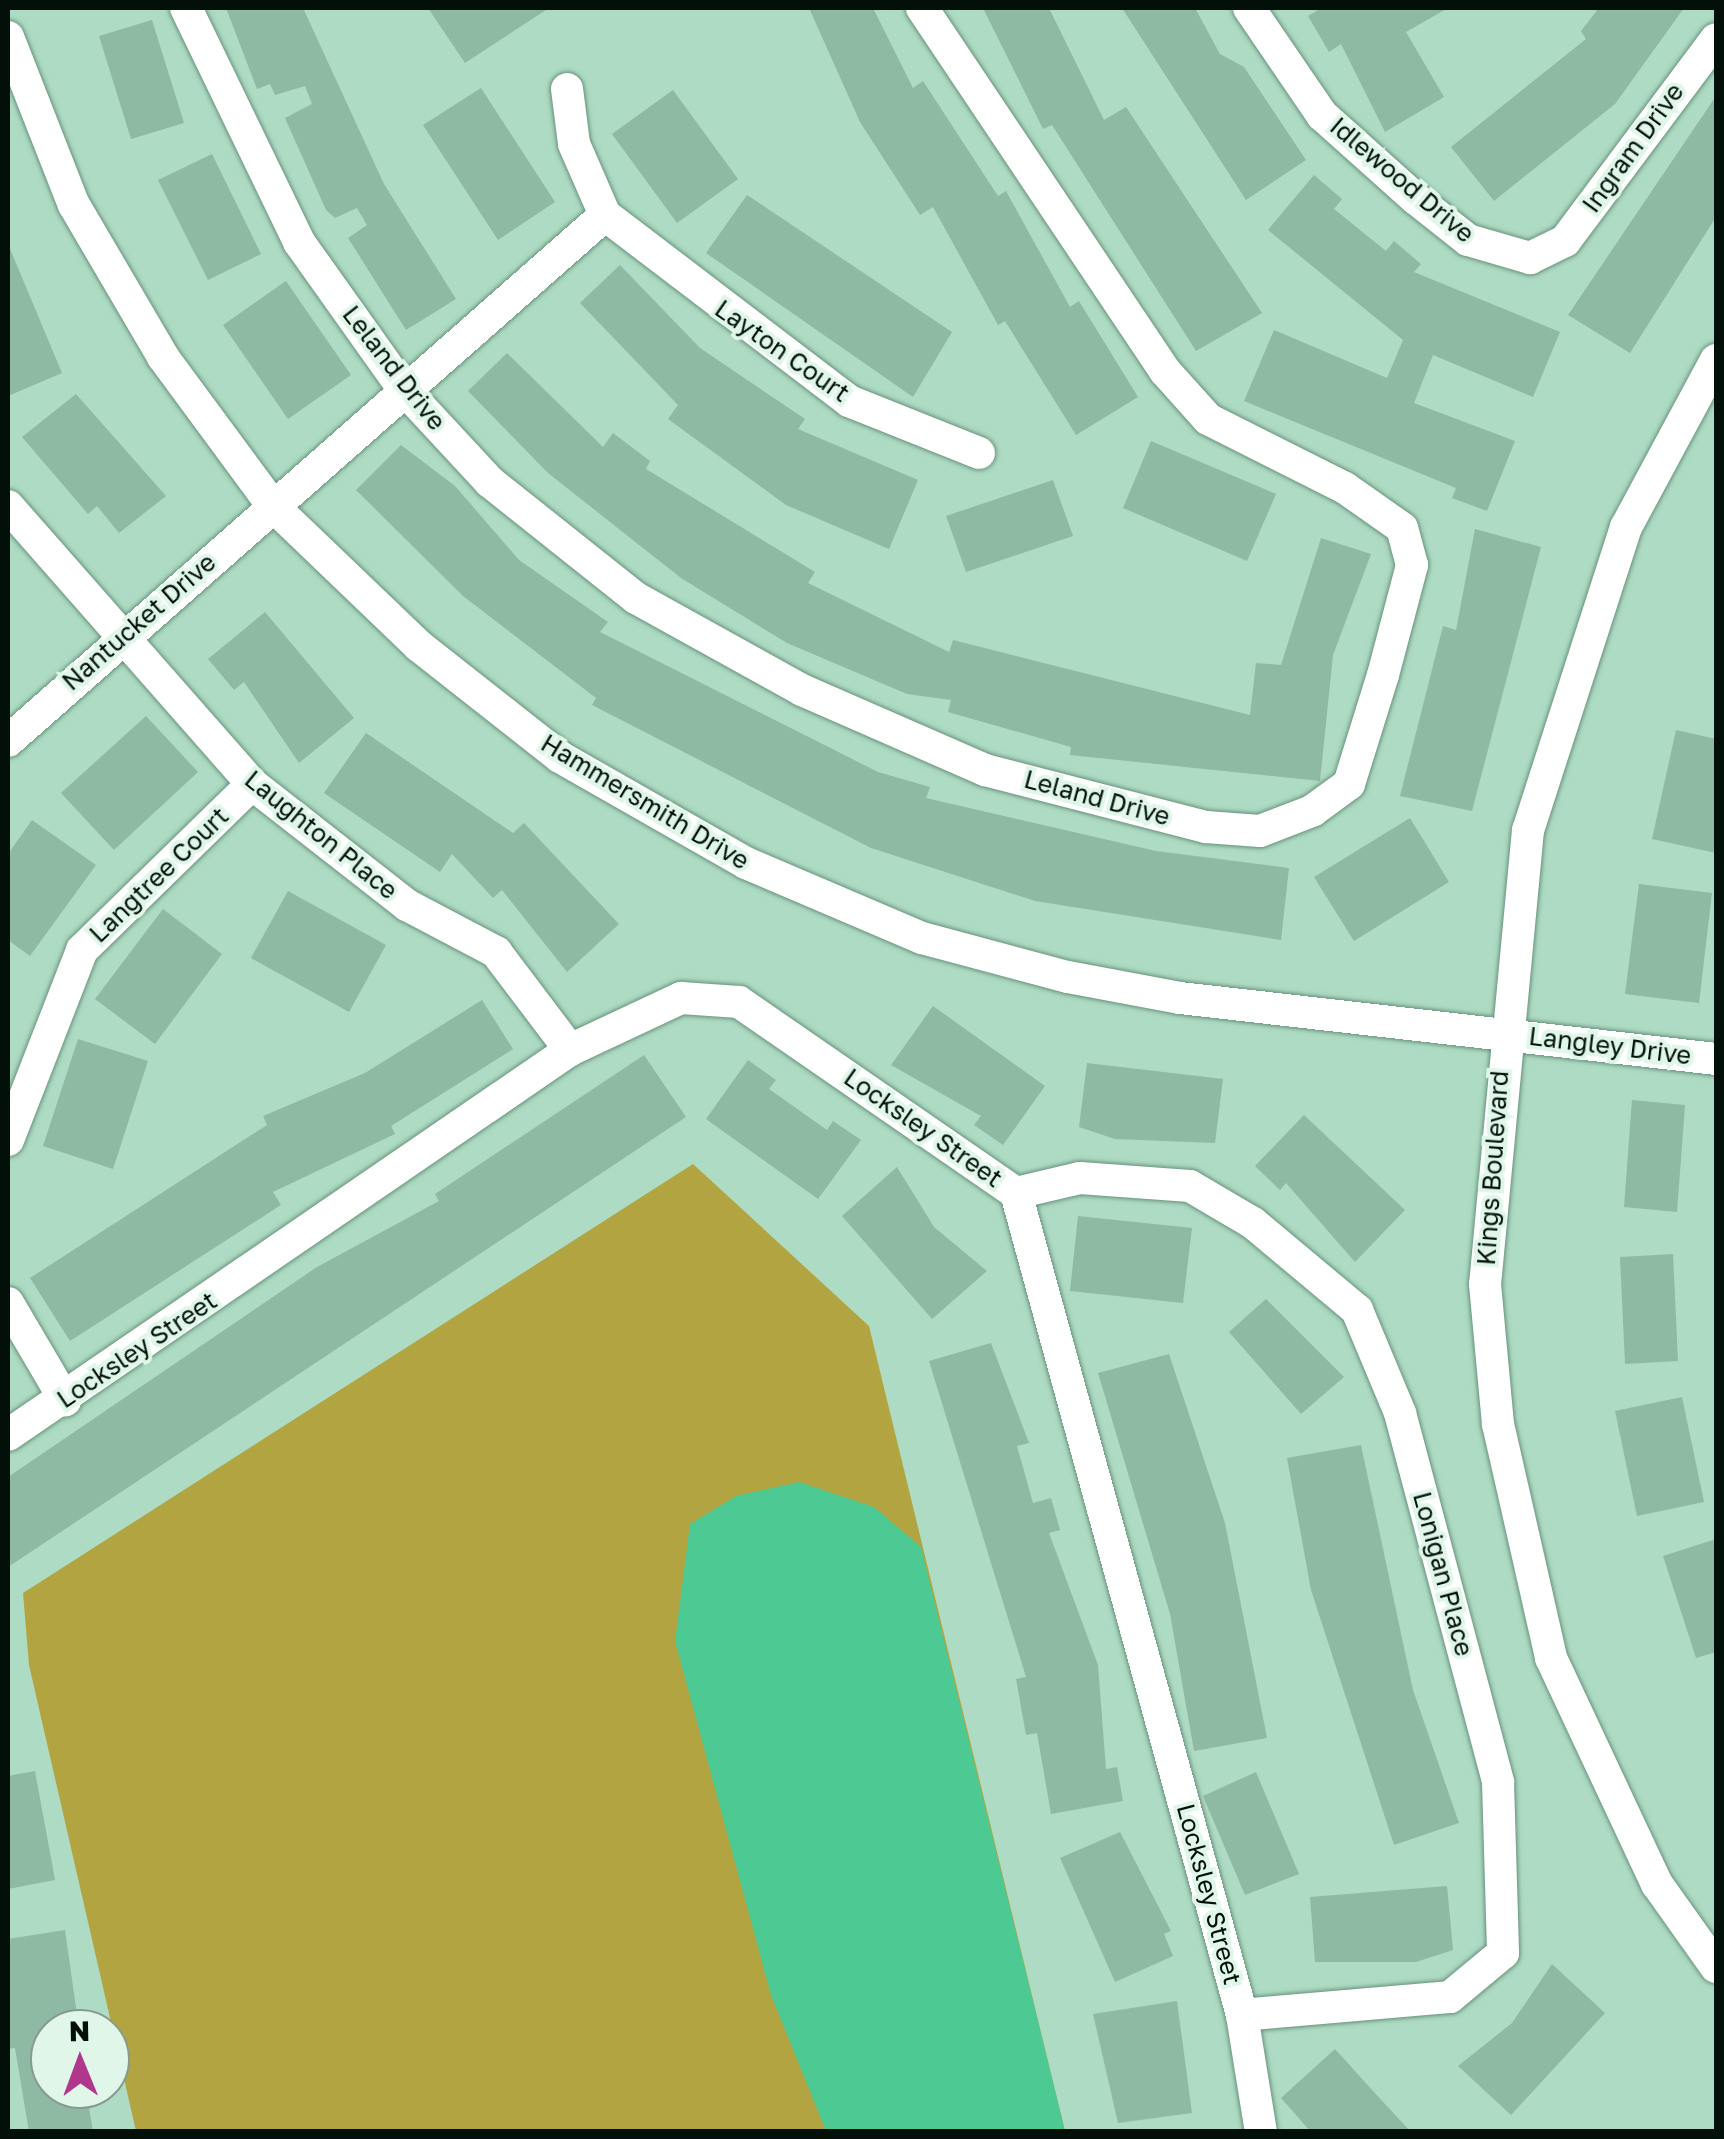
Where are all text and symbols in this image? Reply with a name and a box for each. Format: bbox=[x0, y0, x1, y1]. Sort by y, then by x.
street label: Ingram Drive bbox=[1576, 77, 1690, 219]
street label: Idlewood Drive bbox=[1324, 111, 1480, 249]
street label: Layton Court bbox=[709, 294, 855, 408]
street label: Leland Drive bbox=[336, 300, 452, 436]
street label: Nantucket Drive bbox=[56, 547, 222, 697]
street label: Hammersmith Drive bbox=[536, 728, 754, 876]
street label: Laughton Place bbox=[239, 764, 403, 906]
street label: Leland Drive bbox=[1021, 764, 1173, 832]
street label: Langtree Court bbox=[83, 801, 235, 949]
street label: Langley Drive bbox=[1527, 1021, 1693, 1071]
street label: Locksley Street bbox=[838, 1062, 1008, 1194]
street label: Kings Boulevard bbox=[1471, 1070, 1515, 1266]
street label: Locksley Street bbox=[52, 1286, 222, 1414]
street label: Lonigan Place bbox=[1407, 1489, 1479, 1659]
street label: Locksley Street bbox=[1170, 1800, 1248, 1988]
north arrow bbox=[30, 2009, 130, 2109]
text: N bbox=[69, 2014, 90, 2047]

